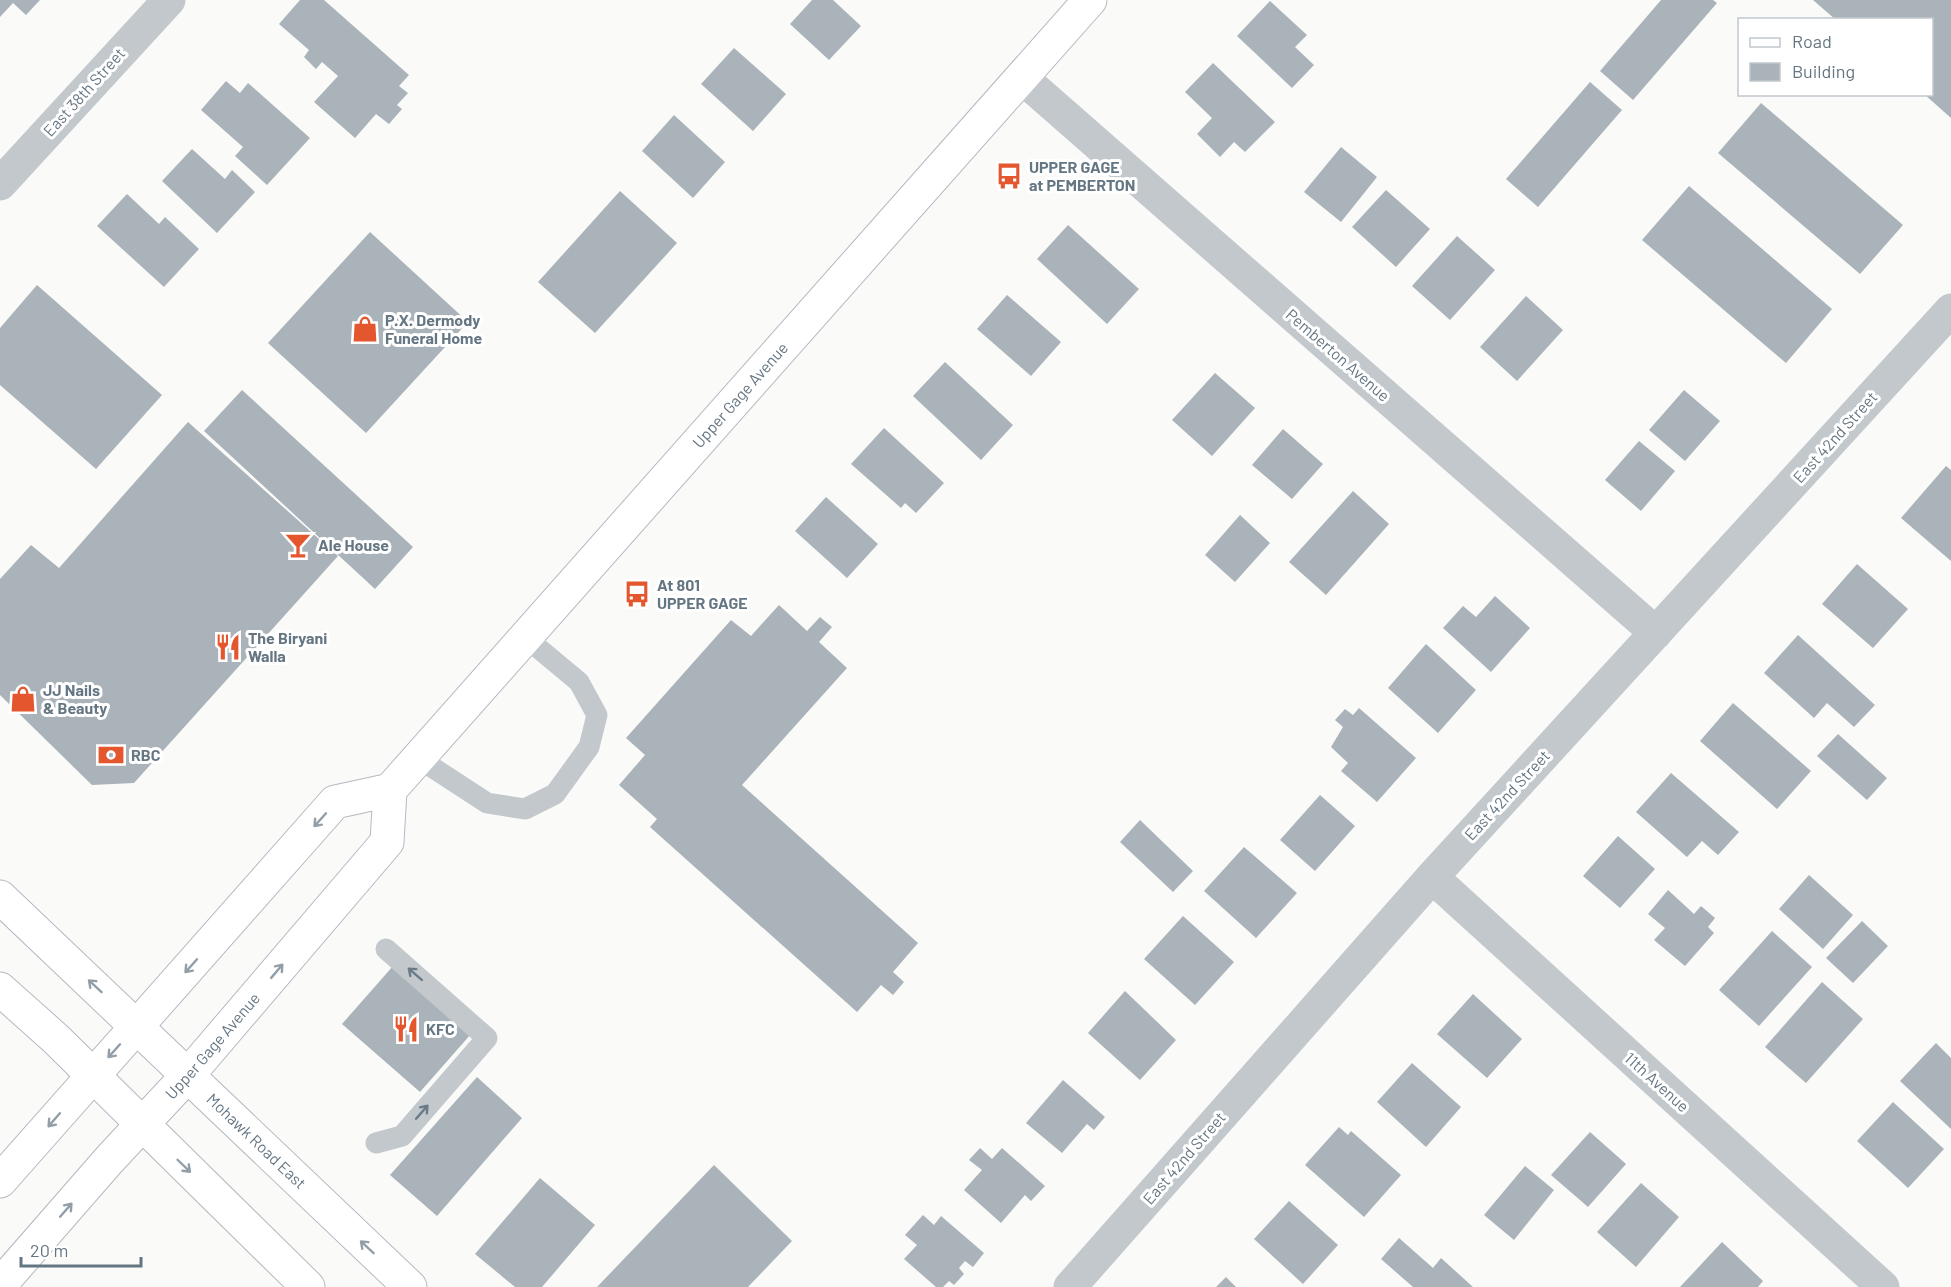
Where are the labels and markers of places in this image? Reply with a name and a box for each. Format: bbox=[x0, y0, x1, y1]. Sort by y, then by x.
place label: UPPER GAGE at PEMBERTON bbox=[1029, 157, 1135, 194]
bus stop icon: UPPER GAGE at PEMBERTON bbox=[994, 161, 1024, 191]
place label: P.X. Dermody Funeral Home bbox=[385, 310, 482, 347]
shop icon: P.X. Dermody Funeral Home bbox=[350, 314, 380, 344]
bar icon: Ale House bbox=[283, 530, 313, 560]
place label: Ale House bbox=[318, 535, 389, 554]
place label: At 801 UPPER GAGE bbox=[657, 575, 748, 612]
bus stop icon: At 801 UPPER GAGE bbox=[622, 579, 652, 609]
place label: The Biryani Walla bbox=[248, 628, 327, 665]
restaurant icon: The Biryani Walla bbox=[213, 632, 243, 662]
place label: JJ Nails & Beauty bbox=[43, 680, 107, 717]
shop icon: JJ Nails & Beauty bbox=[8, 684, 38, 714]
bank icon: RBC bbox=[96, 740, 126, 770]
place label: RBC bbox=[131, 745, 161, 764]
restaurant icon: KFC bbox=[391, 1014, 421, 1044]
place label: KFC bbox=[426, 1019, 455, 1038]

